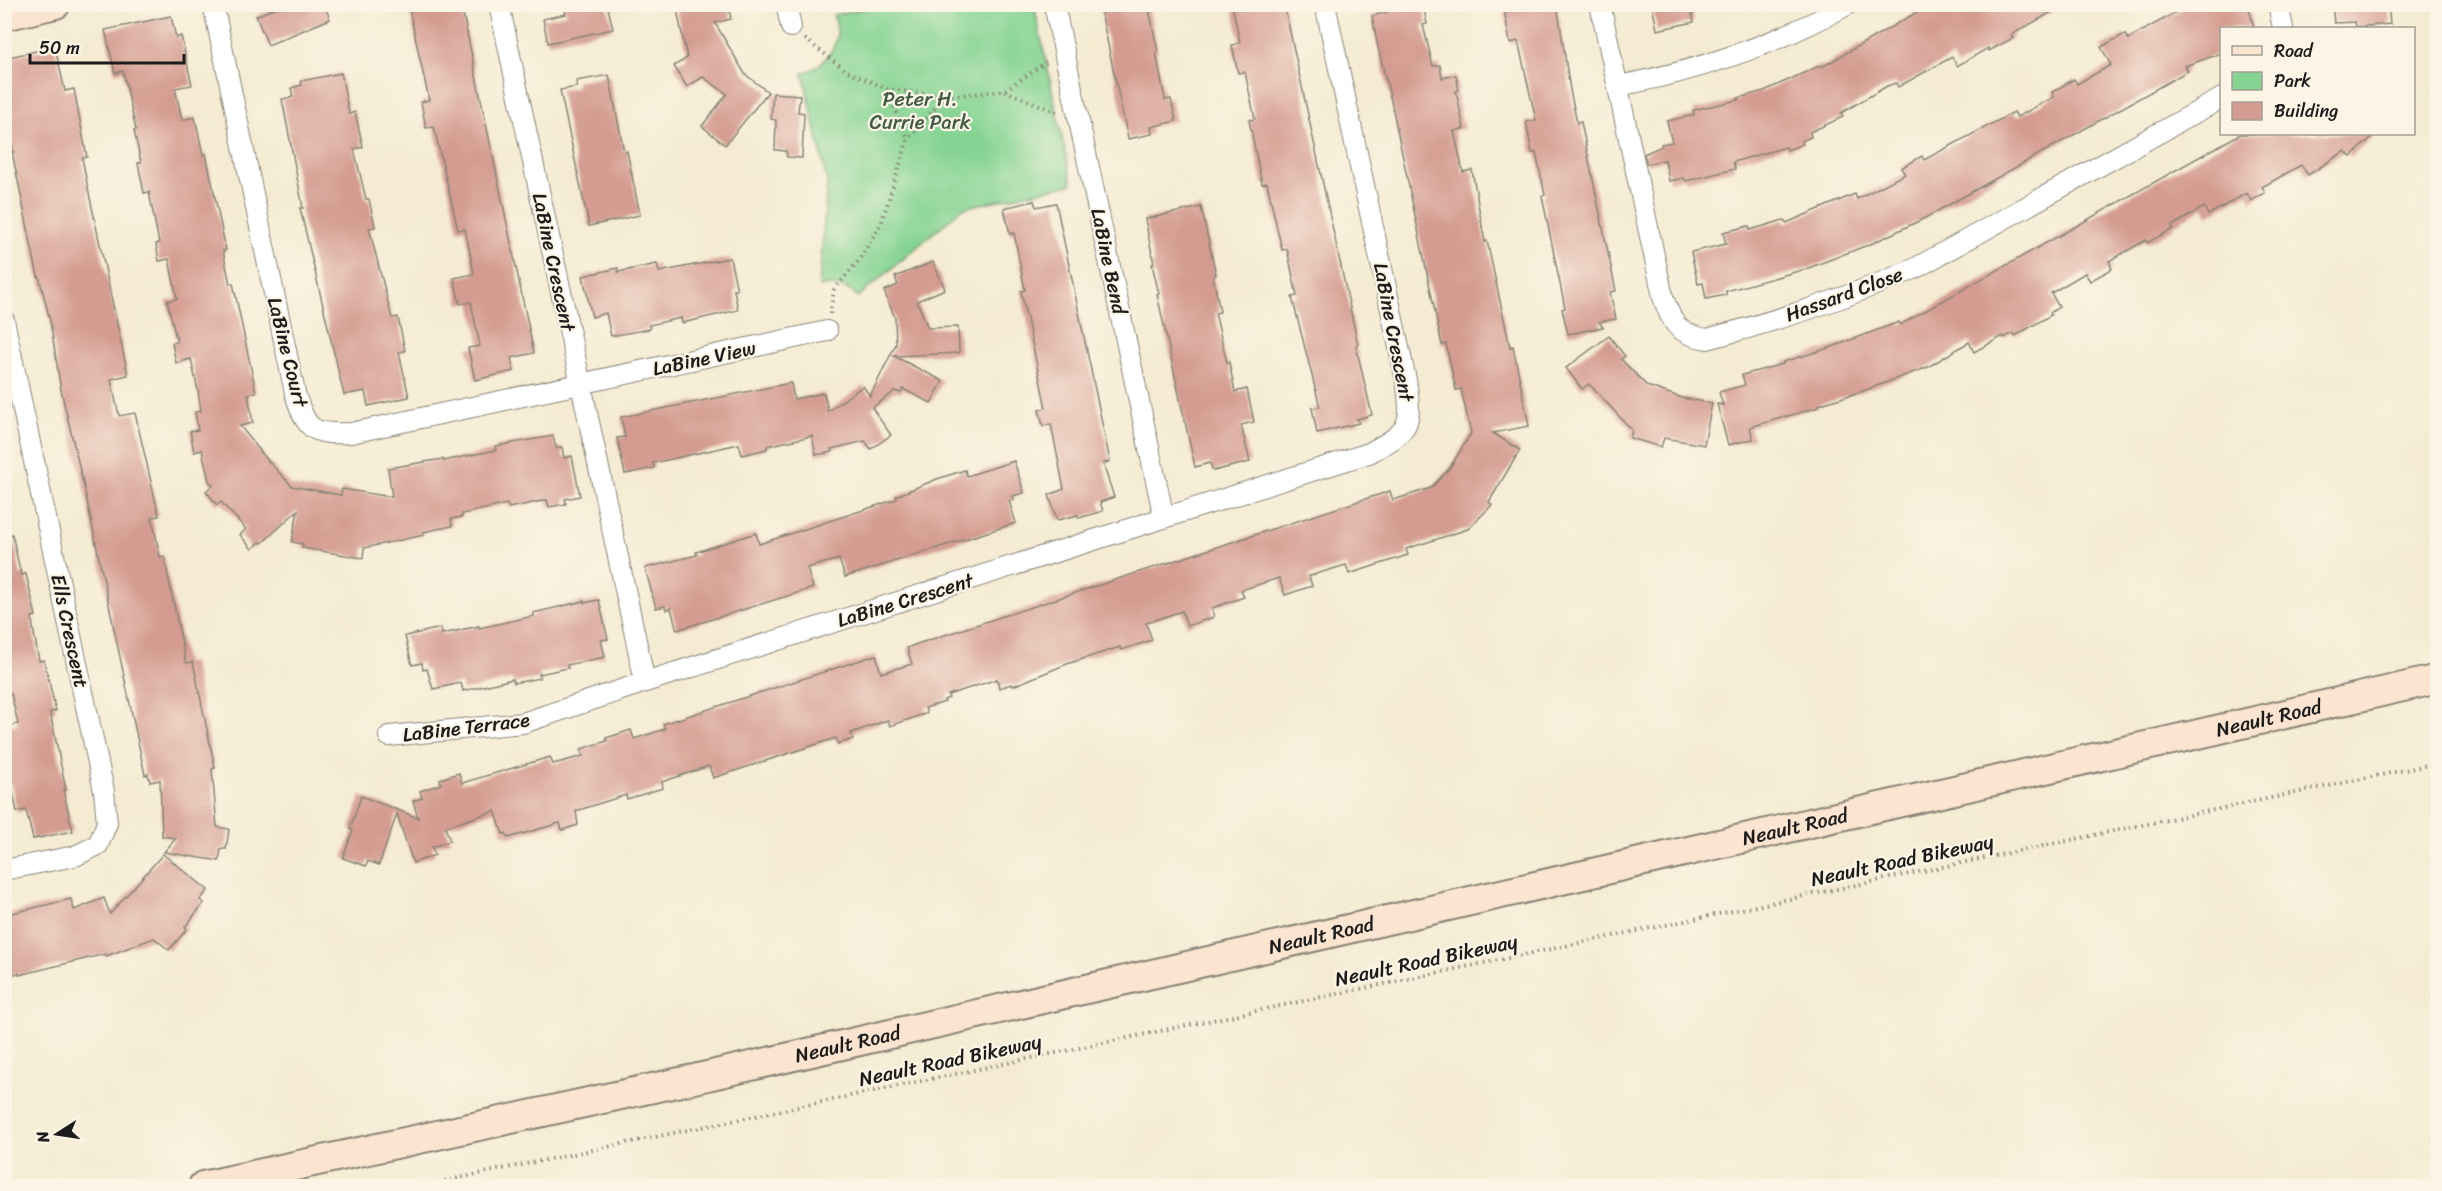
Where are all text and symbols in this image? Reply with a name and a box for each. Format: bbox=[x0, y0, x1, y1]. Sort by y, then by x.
scale bar bbox=[30, 27, 184, 65]
legend bbox=[2220, 27, 2415, 135]
text: 50 m bbox=[39, 32, 80, 64]
text: Road bbox=[2274, 35, 2314, 67]
text: Park bbox=[2274, 65, 2311, 97]
park label: Peter H. Currie Park bbox=[870, 82, 971, 140]
text: Building bbox=[2274, 95, 2338, 127]
street label: LaBine Crescent bbox=[522, 190, 585, 336]
street label: LaBine Bend bbox=[1080, 205, 1137, 319]
street label: Hassard Close bbox=[1780, 257, 1908, 332]
street label: LaBine Crescent bbox=[1363, 260, 1424, 406]
street label: LaBine Court bbox=[257, 293, 318, 412]
street label: LaBine View bbox=[649, 330, 759, 386]
street label: LaBine Crescent bbox=[833, 563, 979, 638]
street label: Ells Crescent bbox=[40, 571, 99, 692]
street label: Neault Road bbox=[2212, 689, 2326, 747]
street label: LaBine Terrace bbox=[401, 702, 532, 753]
street label: Neault Road bbox=[1739, 798, 1853, 856]
street label: Neault Road Bikeway bbox=[1808, 824, 1997, 897]
street label: Neault Road bbox=[1265, 906, 1379, 965]
street label: Neault Road Bikeway bbox=[1332, 924, 1521, 997]
street label: Neault Road bbox=[791, 1015, 905, 1073]
street label: Neault Road Bikeway bbox=[856, 1024, 1045, 1097]
north arrow bbox=[27, 1104, 87, 1164]
text: N bbox=[27, 1128, 58, 1146]

